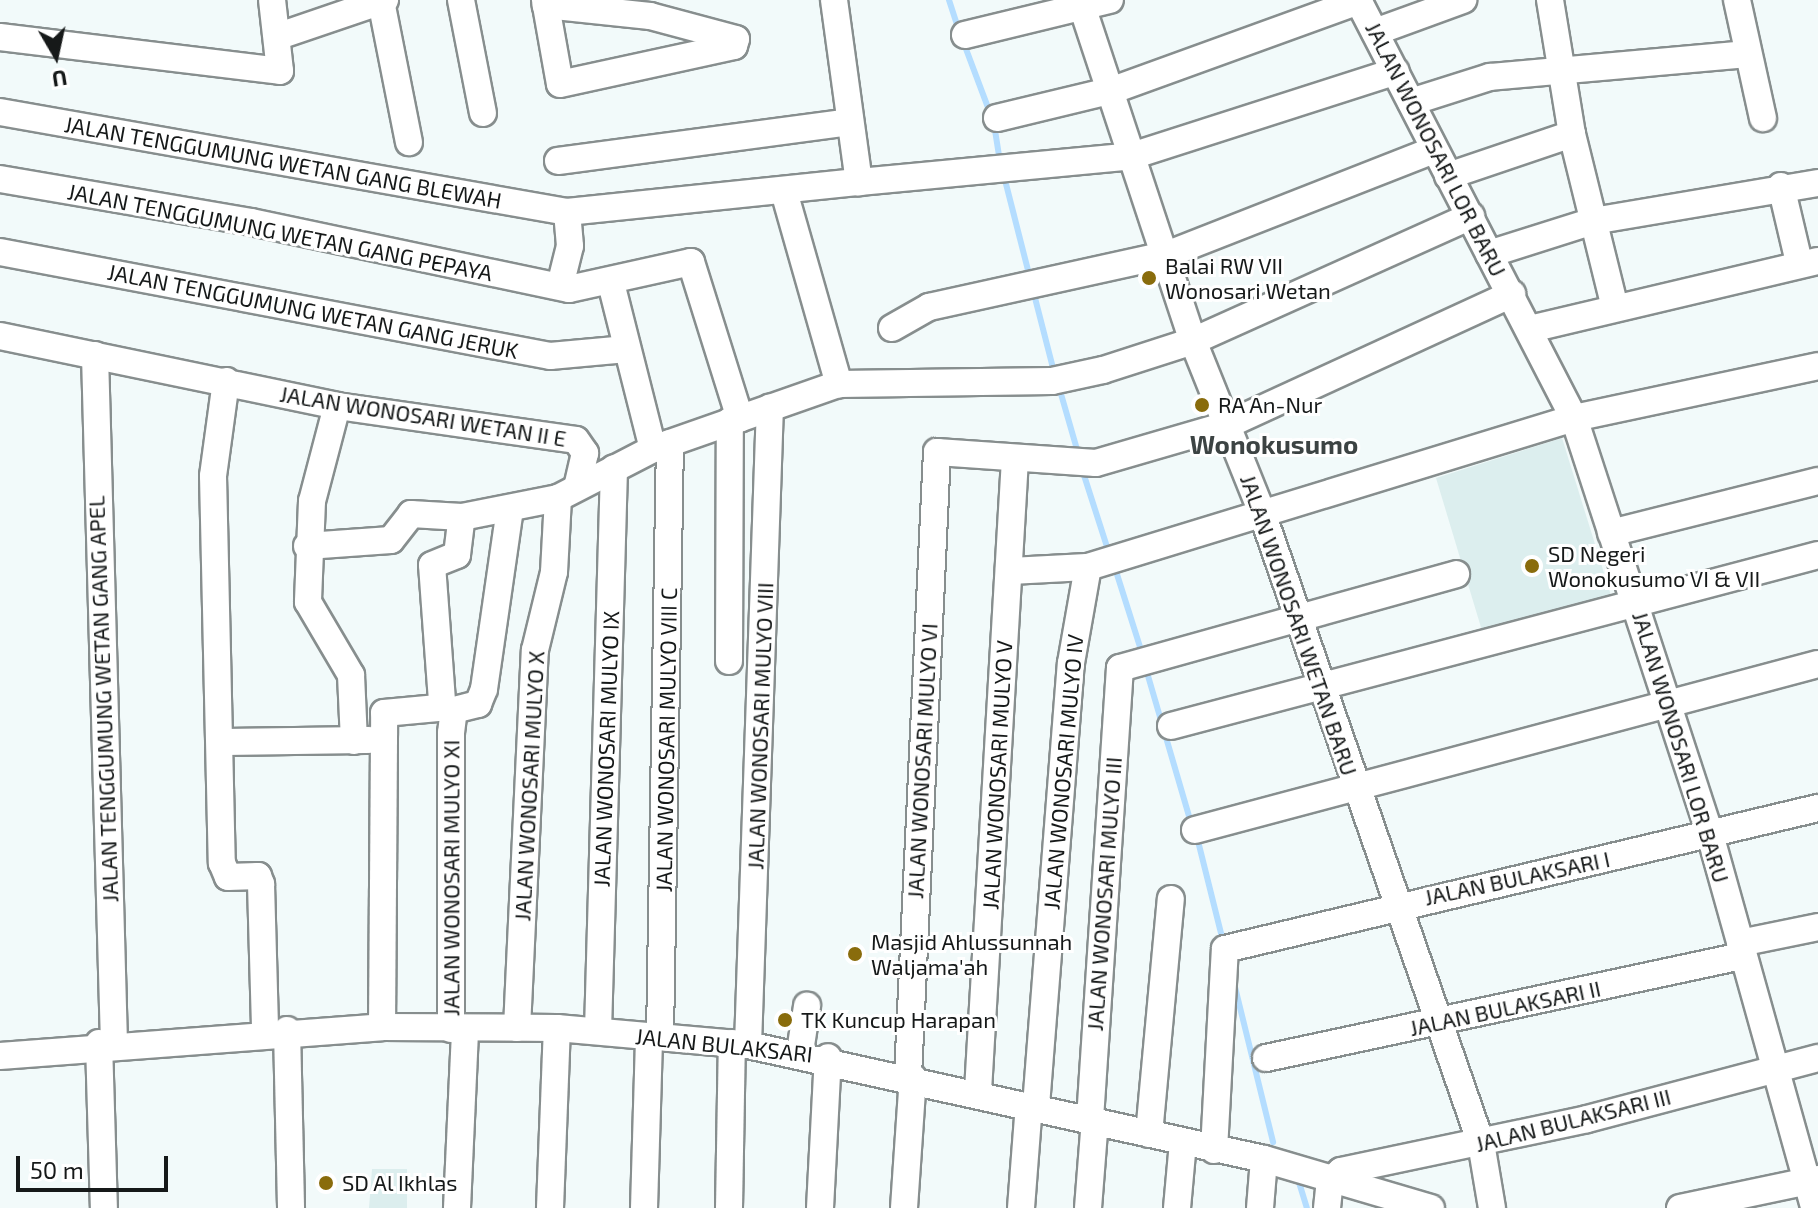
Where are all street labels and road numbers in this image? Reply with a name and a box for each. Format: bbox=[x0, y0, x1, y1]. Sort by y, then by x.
street label: JALAN WONOSARI LOR BARU bbox=[1360, 17, 1512, 281]
street label: JALAN TENGGUMUNG WETAN GANG BLEWAH bbox=[62, 110, 504, 214]
street label: JALAN TENGGUMUNG WETAN GANG PEPAYA bbox=[65, 178, 495, 286]
street label: JALAN TENGGUMUNG WETAN GANG JERUK bbox=[105, 258, 521, 364]
street label: JALAN WONOSARI WETAN II E bbox=[278, 380, 568, 452]
street label: JALAN WONOSARI WETAN BARU bbox=[1235, 471, 1363, 779]
street label: JALAN TENGGUMUNG WETAN GANG APEL bbox=[83, 494, 123, 904]
street label: JALAN WONOSARI MULYO VIII bbox=[742, 581, 778, 871]
street label: JALAN WONOSARI MULYO VIII C bbox=[650, 587, 682, 893]
street label: JALAN WONOSARI LOR BARU bbox=[1627, 608, 1735, 886]
street label: JALAN WONOSARI MULYO IX bbox=[588, 610, 624, 888]
street label: JALAN WONOSARI MULYO VI bbox=[902, 622, 942, 900]
street label: JALAN WONOSARI MULYO IV bbox=[1038, 633, 1088, 911]
street label: JALAN WONOSARI MULYO V bbox=[977, 639, 1017, 911]
street label: JALAN WONOSARI MULYO X bbox=[509, 650, 549, 922]
street label: JALAN WONOSARI MULYO XI bbox=[438, 740, 464, 1016]
street label: JALAN WONOSARI MULYO III bbox=[1081, 756, 1127, 1032]
street label: JALAN BULAKSARI I bbox=[1422, 845, 1612, 911]
street label: JALAN BULAKSARI II bbox=[1407, 975, 1603, 1041]
street label: JALAN BULAKSARI bbox=[634, 1023, 814, 1067]
street label: JALAN BULAKSARI III bbox=[1473, 1083, 1673, 1157]

